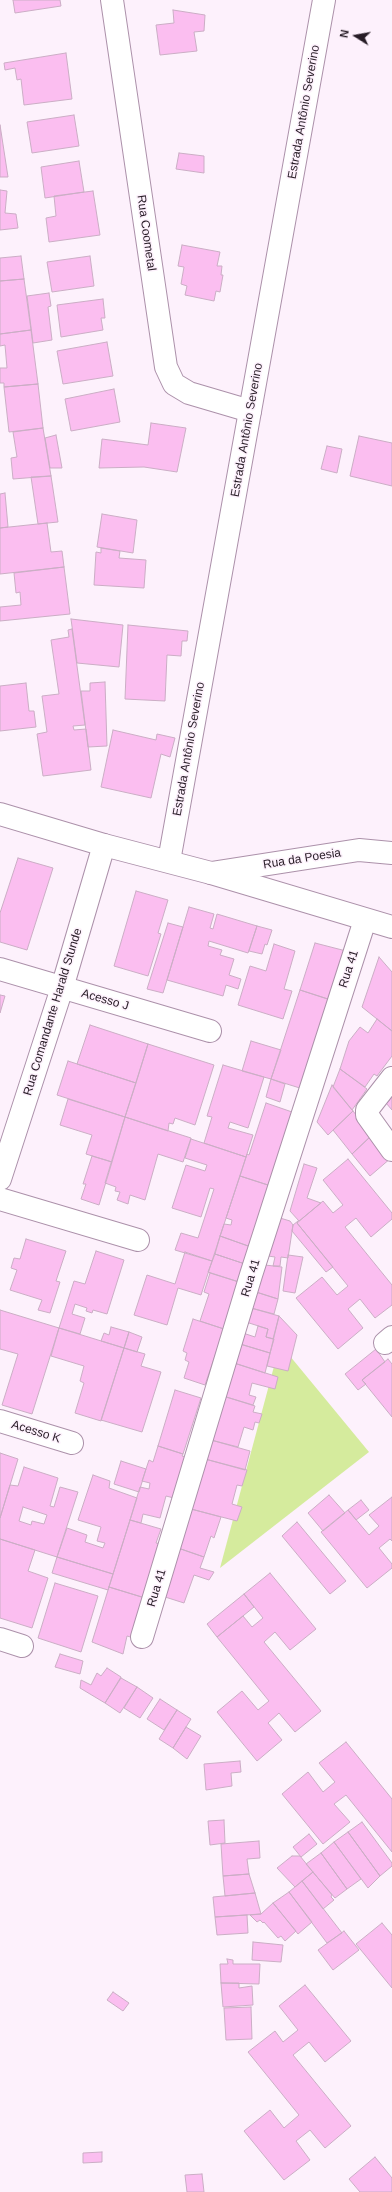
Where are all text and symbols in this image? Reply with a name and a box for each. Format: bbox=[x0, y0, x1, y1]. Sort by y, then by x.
north arrow bbox=[336, 16, 376, 56]
text: N bbox=[338, 29, 351, 39]
street label: Estrada Antônio Severino bbox=[285, 44, 323, 180]
street label: Rua Coometal bbox=[134, 194, 158, 272]
street label: Estrada Antônio Severino bbox=[228, 362, 266, 498]
street label: Estrada Antônio Severino bbox=[170, 681, 208, 817]
street label: Rua da Poesia bbox=[262, 846, 342, 872]
street label: Rua Comandante Harald Stunde bbox=[21, 927, 85, 1097]
street label: Rua 41 bbox=[336, 948, 362, 990]
street label: Acesso J bbox=[80, 986, 130, 1014]
street label: Rua 41 bbox=[238, 1257, 264, 1299]
street label: Acesso K bbox=[10, 1418, 62, 1446]
street label: Rua 41 bbox=[144, 1567, 170, 1609]

